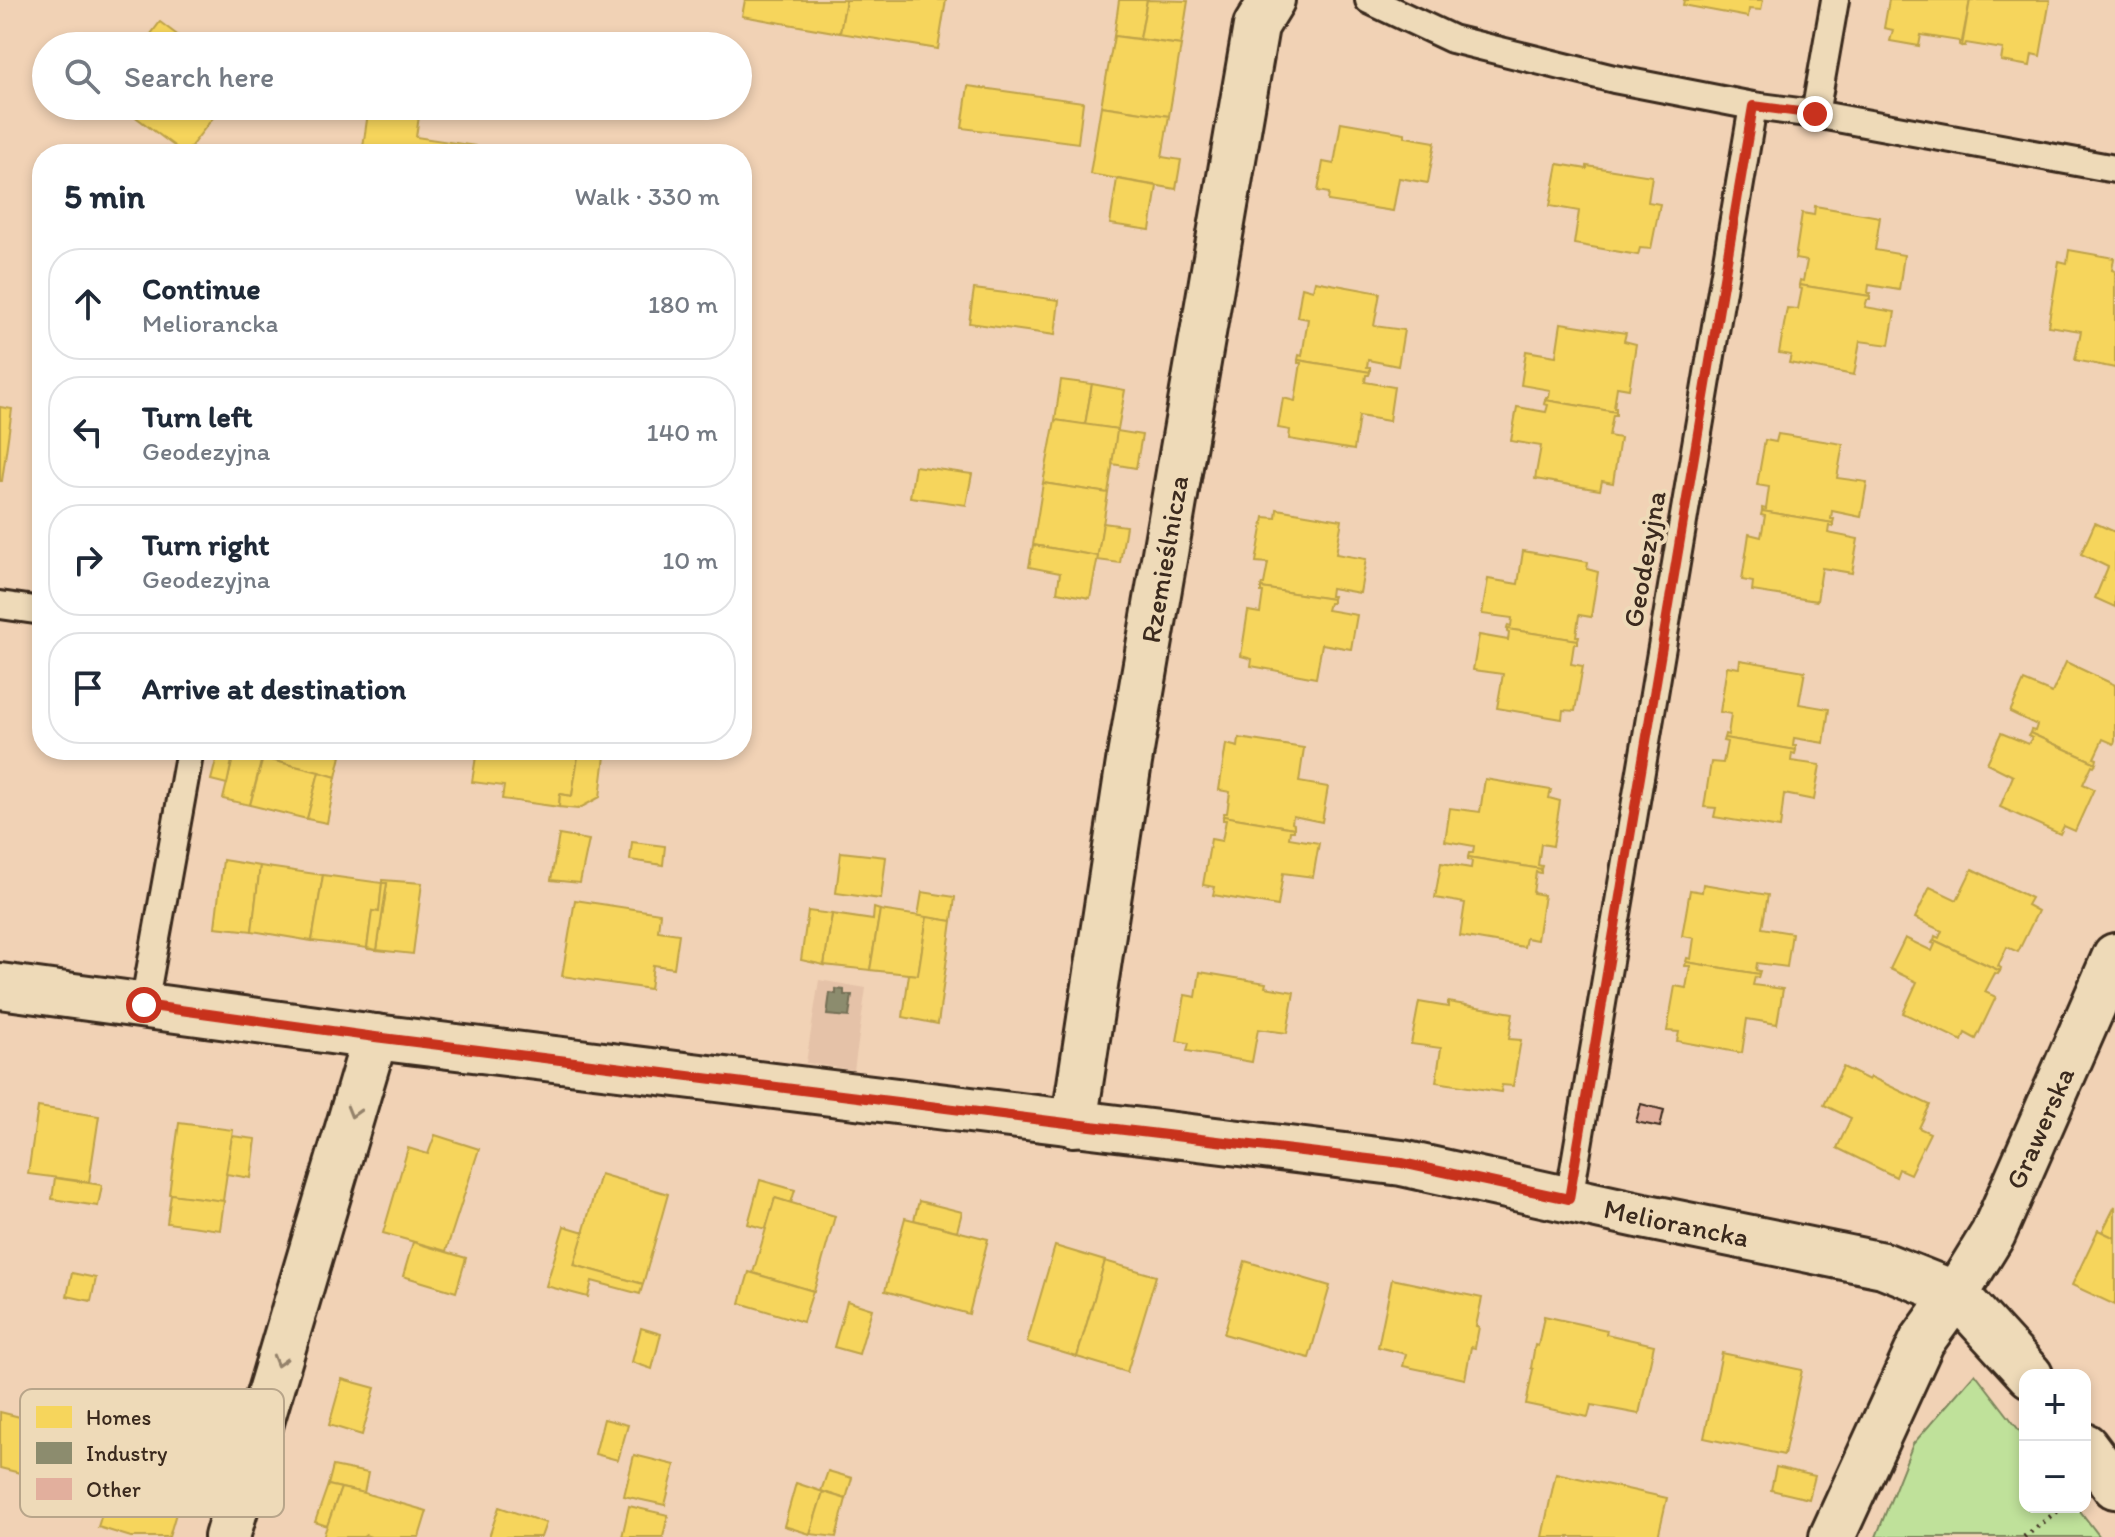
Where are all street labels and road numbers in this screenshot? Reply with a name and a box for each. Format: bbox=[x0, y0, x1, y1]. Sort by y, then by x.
street label: Rzemieślnicza bbox=[1133, 473, 1195, 646]
street label: Geodezyjna bbox=[1615, 488, 1673, 630]
street label: Grawerska bbox=[1998, 1061, 2081, 1194]
street label: Meliorancka bbox=[1601, 1191, 1752, 1254]

